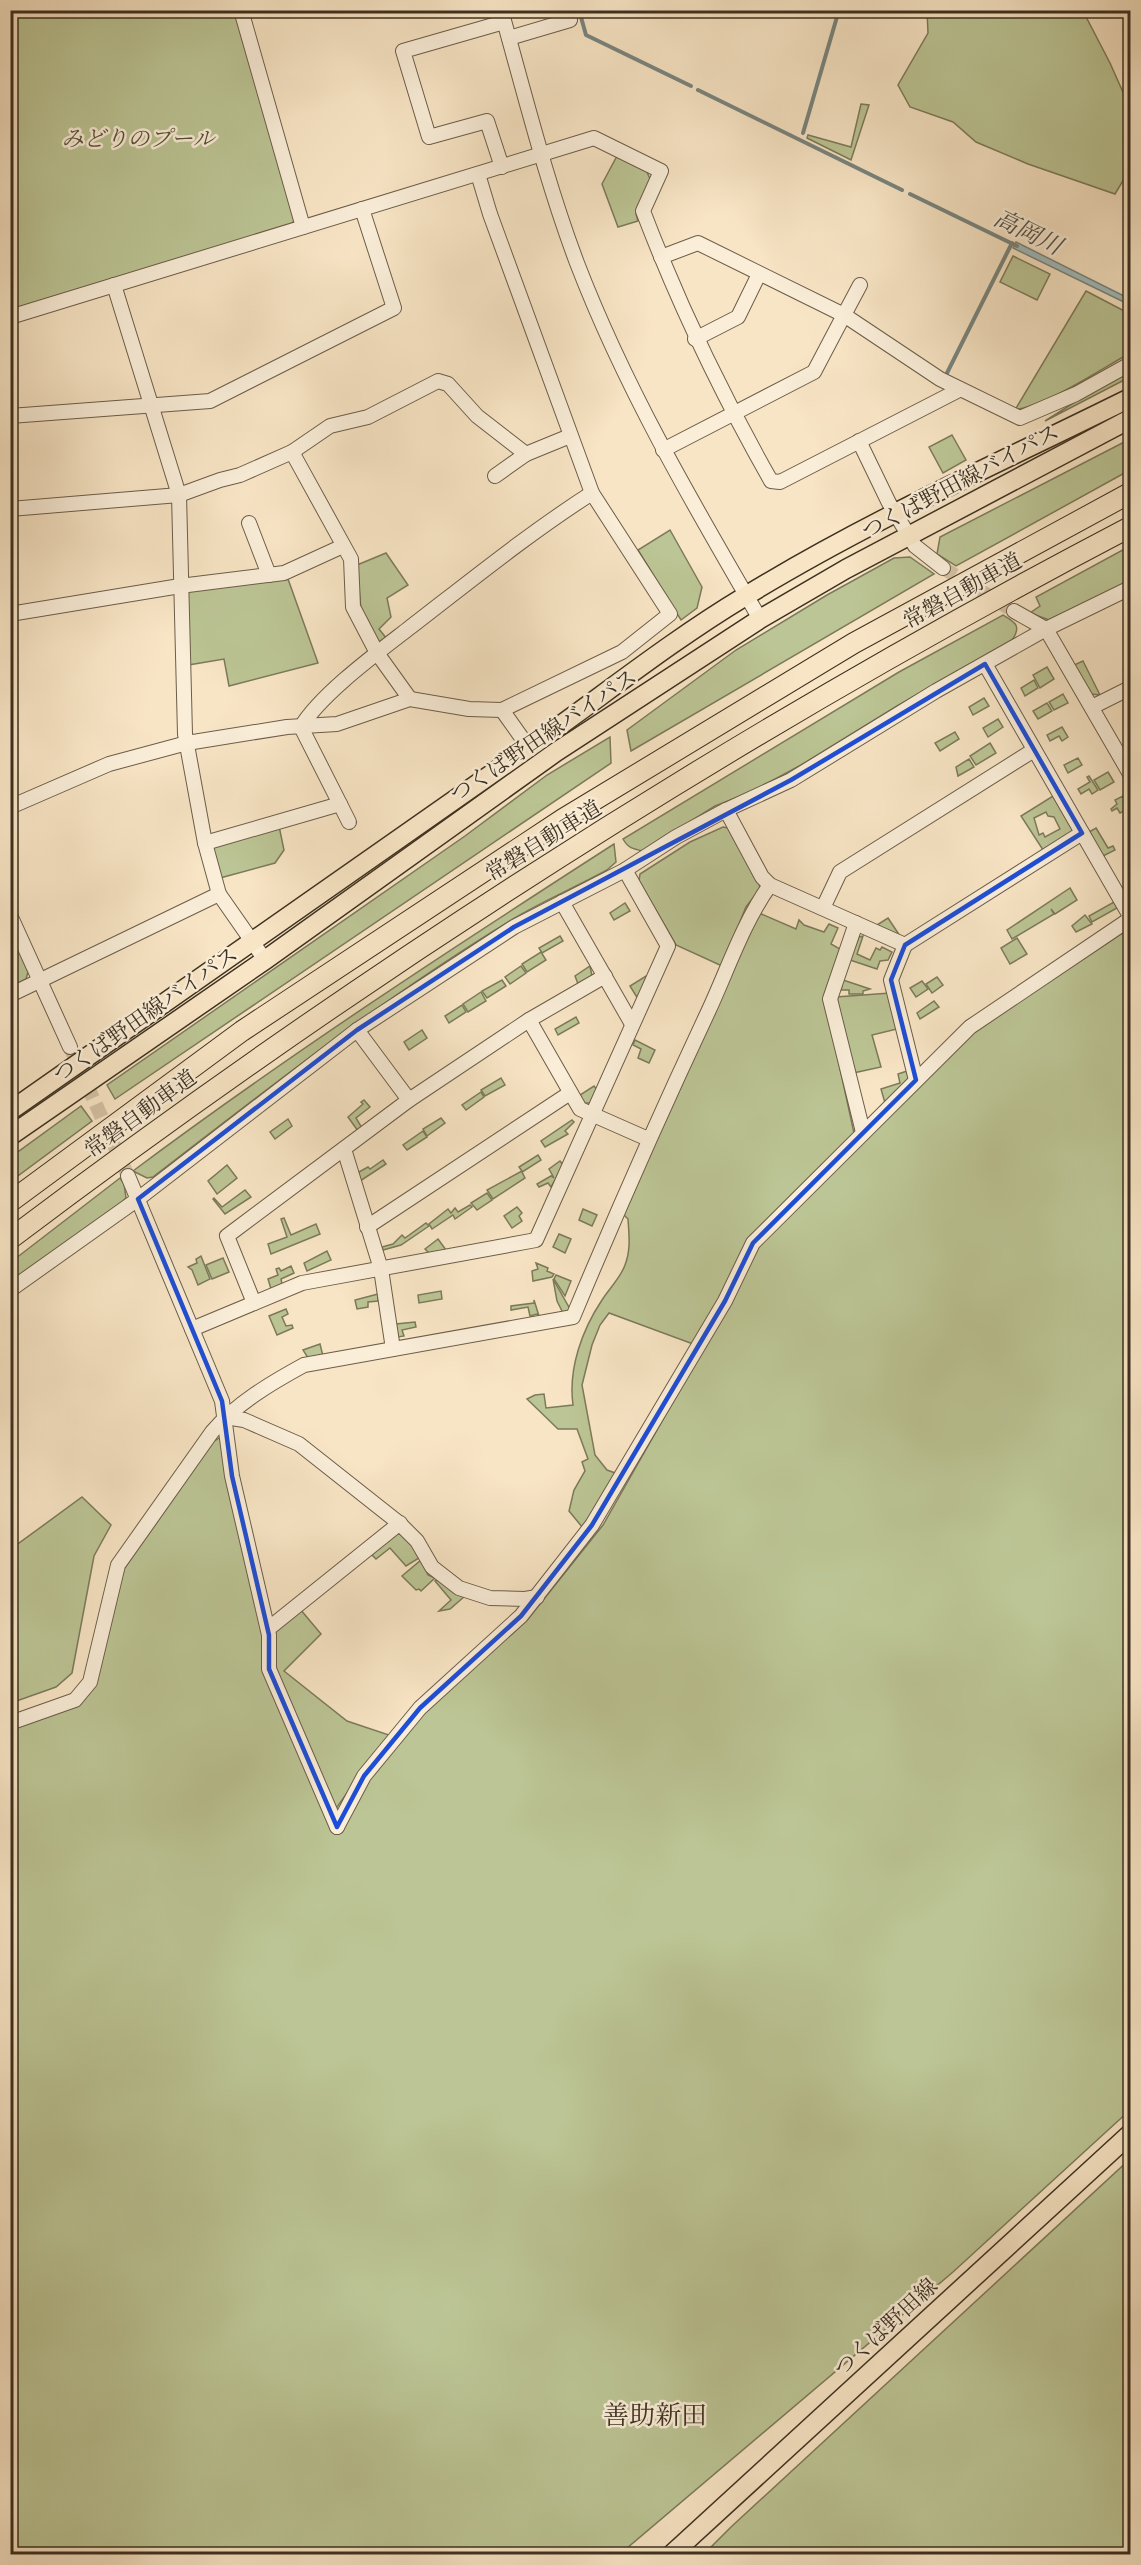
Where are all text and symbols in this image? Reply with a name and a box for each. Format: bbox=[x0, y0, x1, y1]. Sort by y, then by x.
park label: みどりのプール bbox=[62, 126, 216, 153]
water label: 高岡川 bbox=[989, 204, 1069, 263]
street label: つくば野田線バイパス bbox=[857, 419, 1064, 546]
street label: 常磐自動車道 bbox=[898, 548, 1027, 635]
street label: つくば野田線バイパス bbox=[445, 664, 642, 809]
street label: 常磐自動車道 bbox=[481, 795, 607, 888]
street label: つくば野田線バイパス bbox=[48, 941, 244, 1089]
street label: 常磐自動車道 bbox=[80, 1064, 202, 1164]
street label: つくば野田線 bbox=[829, 2273, 944, 2383]
district label: 善助新田 bbox=[603, 2400, 707, 2432]

